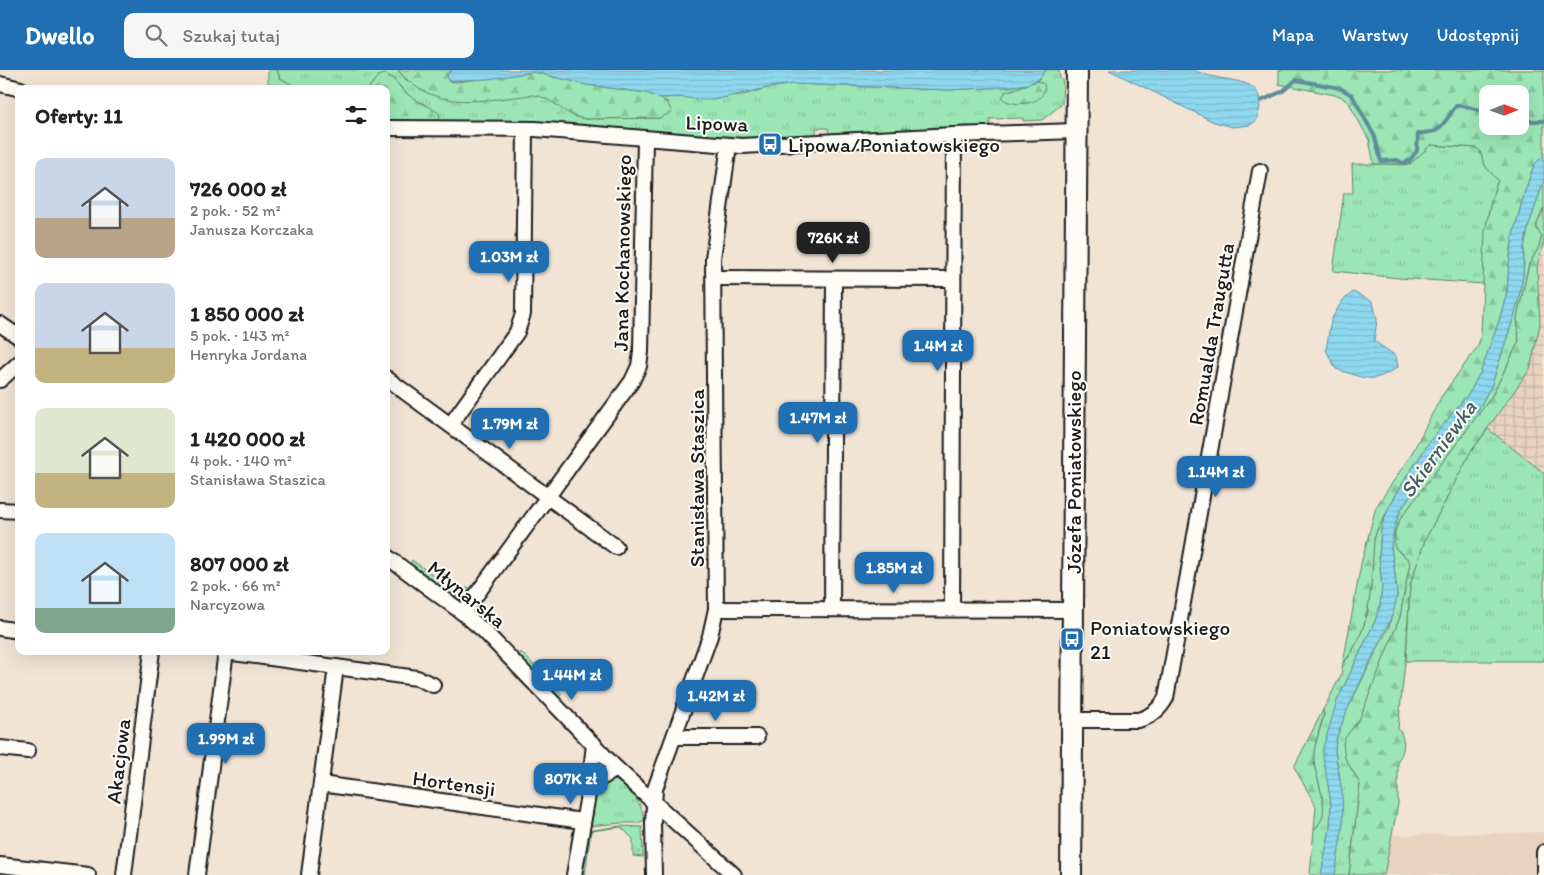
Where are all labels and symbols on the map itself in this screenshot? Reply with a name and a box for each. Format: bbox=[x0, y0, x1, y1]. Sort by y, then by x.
north arrow bbox=[1479, 85, 1529, 135]
street label: Lipowa bbox=[685, 109, 749, 137]
bus stop icon: Lipowa/Poniatowskiego bbox=[757, 131, 783, 157]
place label: Lipowa/Poniatowskiego bbox=[788, 132, 1000, 157]
street label: Jana Kochanowskiego bbox=[608, 154, 636, 352]
pin: 726K zł bbox=[787, 222, 879, 264]
pin: 1.03M zł bbox=[457, 240, 561, 283]
street label: Romualda Traugutta bbox=[1183, 241, 1239, 427]
pin: 1.4M zł bbox=[892, 330, 984, 372]
street label: Józefa Poniatowskiego bbox=[1061, 370, 1086, 574]
street label: Stanisława Staszica bbox=[684, 389, 709, 567]
water label: Skierniewka bbox=[1394, 394, 1483, 503]
pin: 1.47M zł bbox=[766, 402, 870, 444]
pin: 1.79M zł bbox=[458, 408, 562, 450]
pin: 1.14M zł bbox=[1164, 456, 1268, 498]
pin: 1.85M zł bbox=[842, 552, 946, 594]
street label: Młynarska bbox=[423, 555, 511, 633]
place label: Poniatowskiego 21 bbox=[1090, 615, 1230, 664]
bus stop icon: Poniatowskiego 21 bbox=[1059, 626, 1085, 652]
pin: 1.44M zł bbox=[520, 658, 624, 701]
pin: 1.42M zł bbox=[664, 680, 768, 722]
street label: Akacjowa bbox=[100, 717, 136, 805]
pin: 1.99M zł bbox=[174, 722, 278, 765]
pin: 807K zł bbox=[525, 762, 617, 805]
street label: Hortensji bbox=[411, 765, 497, 801]

